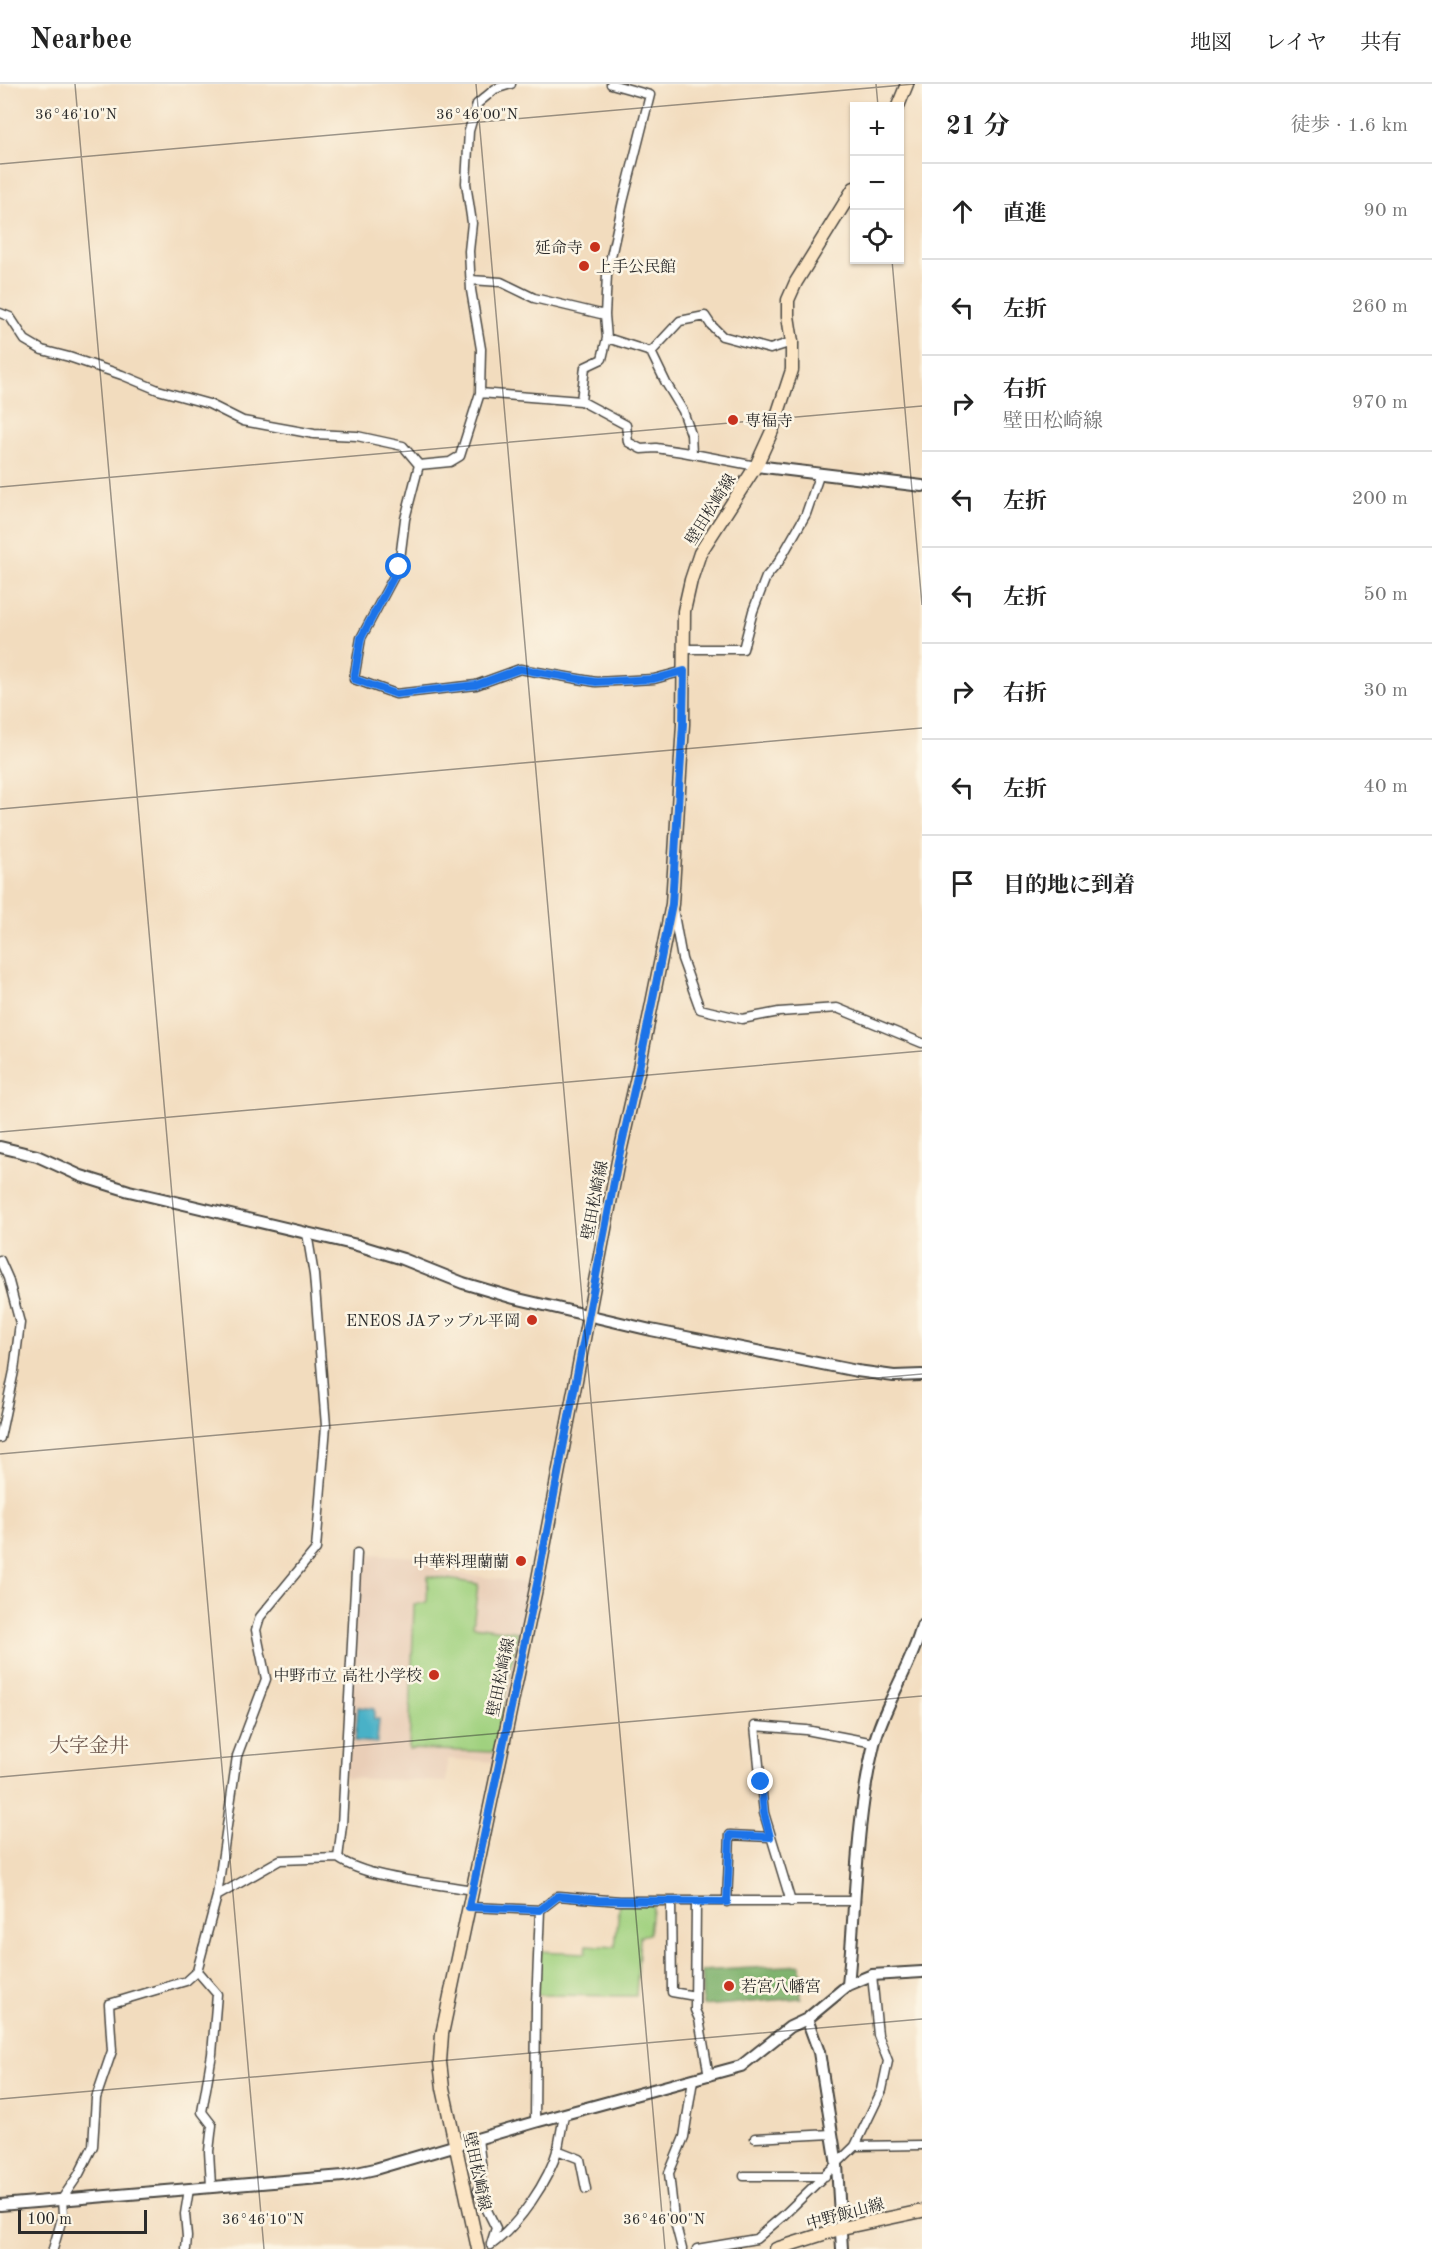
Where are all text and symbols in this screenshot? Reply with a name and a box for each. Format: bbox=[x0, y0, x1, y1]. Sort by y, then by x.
text: Nearbee bbox=[30, 27, 132, 55]
text: 地図 bbox=[1190, 33, 1232, 54]
text: レイヤ bbox=[1265, 33, 1327, 54]
text: 共有 bbox=[1360, 33, 1402, 54]
map controls bbox=[850, 102, 904, 264]
button: + bbox=[850, 102, 904, 156]
text: 36°46'10"N bbox=[35, 108, 117, 123]
text: 36°46'00"N bbox=[436, 108, 518, 123]
text: 21 分 bbox=[946, 114, 1009, 140]
text: 徒歩 · 1.6 km bbox=[1291, 116, 1408, 136]
button: − bbox=[850, 156, 904, 210]
icon: ahead bbox=[946, 195, 979, 228]
text: 90 m bbox=[1363, 201, 1408, 221]
text: 直進 bbox=[1003, 203, 1047, 225]
button: locate bbox=[850, 210, 904, 264]
place label: 延命寺 bbox=[535, 239, 583, 257]
marker: 延命寺 bbox=[588, 240, 602, 254]
place label: 上手公民館 bbox=[596, 258, 676, 276]
marker: 上手公民館 bbox=[577, 259, 591, 273]
icon: left bbox=[946, 291, 979, 324]
text: 260 m bbox=[1352, 297, 1408, 317]
text: 左折 bbox=[1003, 299, 1047, 321]
text: 右折 bbox=[1003, 379, 1047, 401]
icon: right bbox=[946, 387, 979, 420]
text: 970 m bbox=[1352, 393, 1408, 413]
place label: 専福寺 bbox=[745, 412, 793, 430]
text: 壁田松崎線 bbox=[1003, 412, 1103, 432]
marker: 専福寺 bbox=[726, 413, 740, 427]
street label: 壁田松崎線 bbox=[682, 471, 740, 548]
icon: left bbox=[946, 483, 979, 516]
text: 200 m bbox=[1352, 489, 1408, 509]
text: 左折 bbox=[1003, 491, 1047, 513]
route start bbox=[385, 553, 411, 579]
icon: left bbox=[946, 579, 979, 612]
text: 50 m bbox=[1363, 585, 1408, 605]
text: 左折 bbox=[1003, 587, 1047, 609]
icon: right bbox=[946, 675, 979, 708]
text: 30 m bbox=[1363, 681, 1408, 701]
text: 右折 bbox=[1003, 683, 1047, 705]
icon: left bbox=[946, 771, 979, 804]
text: 40 m bbox=[1363, 777, 1408, 797]
text: 左折 bbox=[1003, 779, 1047, 801]
icon: arrive bbox=[946, 867, 979, 900]
text: 目的地に到着 bbox=[1003, 875, 1135, 897]
street label: 壁田松崎線 bbox=[579, 1159, 611, 1241]
place label: ENEOS JAアップル平岡 bbox=[346, 1312, 520, 1330]
marker: ENEOS JAアップル平岡 bbox=[525, 1313, 539, 1327]
place label: 中華料理蘭蘭 bbox=[413, 1553, 509, 1571]
marker: 中華料理蘭蘭 bbox=[514, 1554, 528, 1568]
street label: 壁田松崎線 bbox=[484, 1636, 518, 1718]
place label: 中野市立 高社小学校 bbox=[274, 1667, 422, 1685]
marker: 中野市立 高社小学校 bbox=[427, 1668, 441, 1682]
district label: 大字金井 bbox=[49, 1735, 129, 1757]
route end bbox=[747, 1768, 773, 1794]
place label: 若宮八幡宮 bbox=[741, 1978, 821, 1996]
marker: 若宮八幡宮 bbox=[722, 1979, 736, 1993]
street label: 壁田松崎線 bbox=[460, 2130, 494, 2212]
street label: 中野飯山線 bbox=[804, 2195, 886, 2233]
scale bar bbox=[18, 2207, 147, 2234]
text: 100 m bbox=[27, 2212, 72, 2228]
text: 36°46'10"N bbox=[222, 2213, 304, 2228]
text: 36°46'00"N bbox=[623, 2213, 705, 2228]

